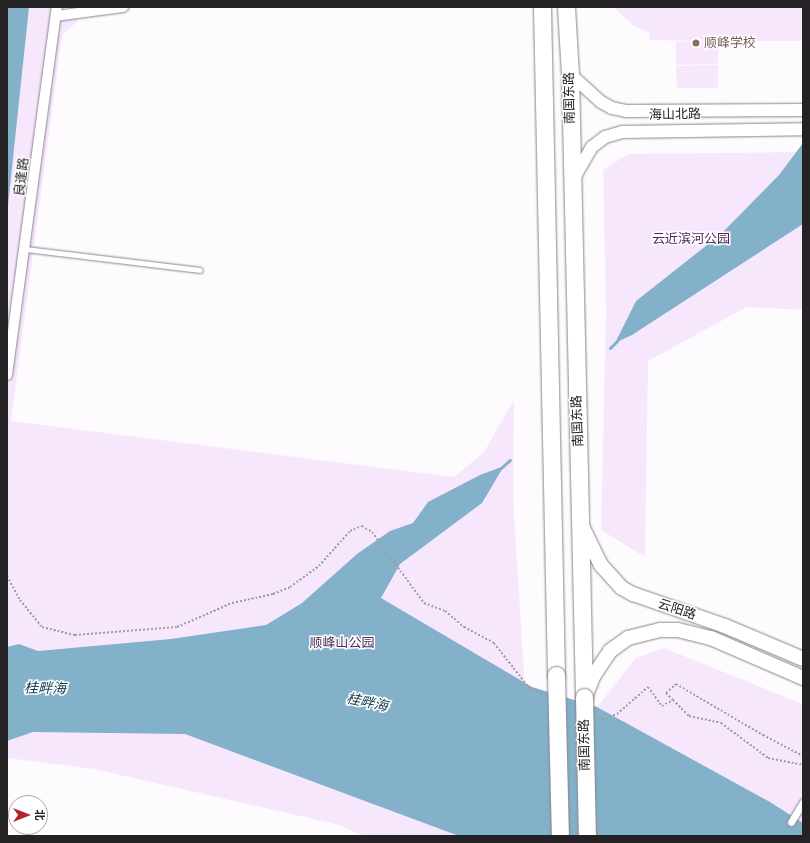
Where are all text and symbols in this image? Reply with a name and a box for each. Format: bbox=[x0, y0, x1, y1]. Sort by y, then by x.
place label: 顺峰学校 bbox=[704, 35, 756, 51]
marker: 顺峰学校 bbox=[691, 38, 701, 48]
street label: 南国东路 bbox=[562, 72, 578, 124]
street label: 海山北路 bbox=[649, 107, 701, 123]
street label: 良逢路 bbox=[12, 157, 32, 197]
park label: 云近滨河公园 bbox=[652, 231, 730, 247]
street label: 南国东路 bbox=[569, 395, 587, 447]
street label: 云阳路 bbox=[656, 597, 698, 623]
park label: 顺峰山公园 bbox=[310, 635, 374, 651]
water label: 桂畔海 bbox=[24, 680, 66, 698]
water label: 桂畔海 bbox=[345, 690, 389, 716]
street label: 南国东路 bbox=[577, 719, 593, 771]
north arrow bbox=[8, 795, 48, 835]
text: 北 bbox=[33, 810, 46, 821]

